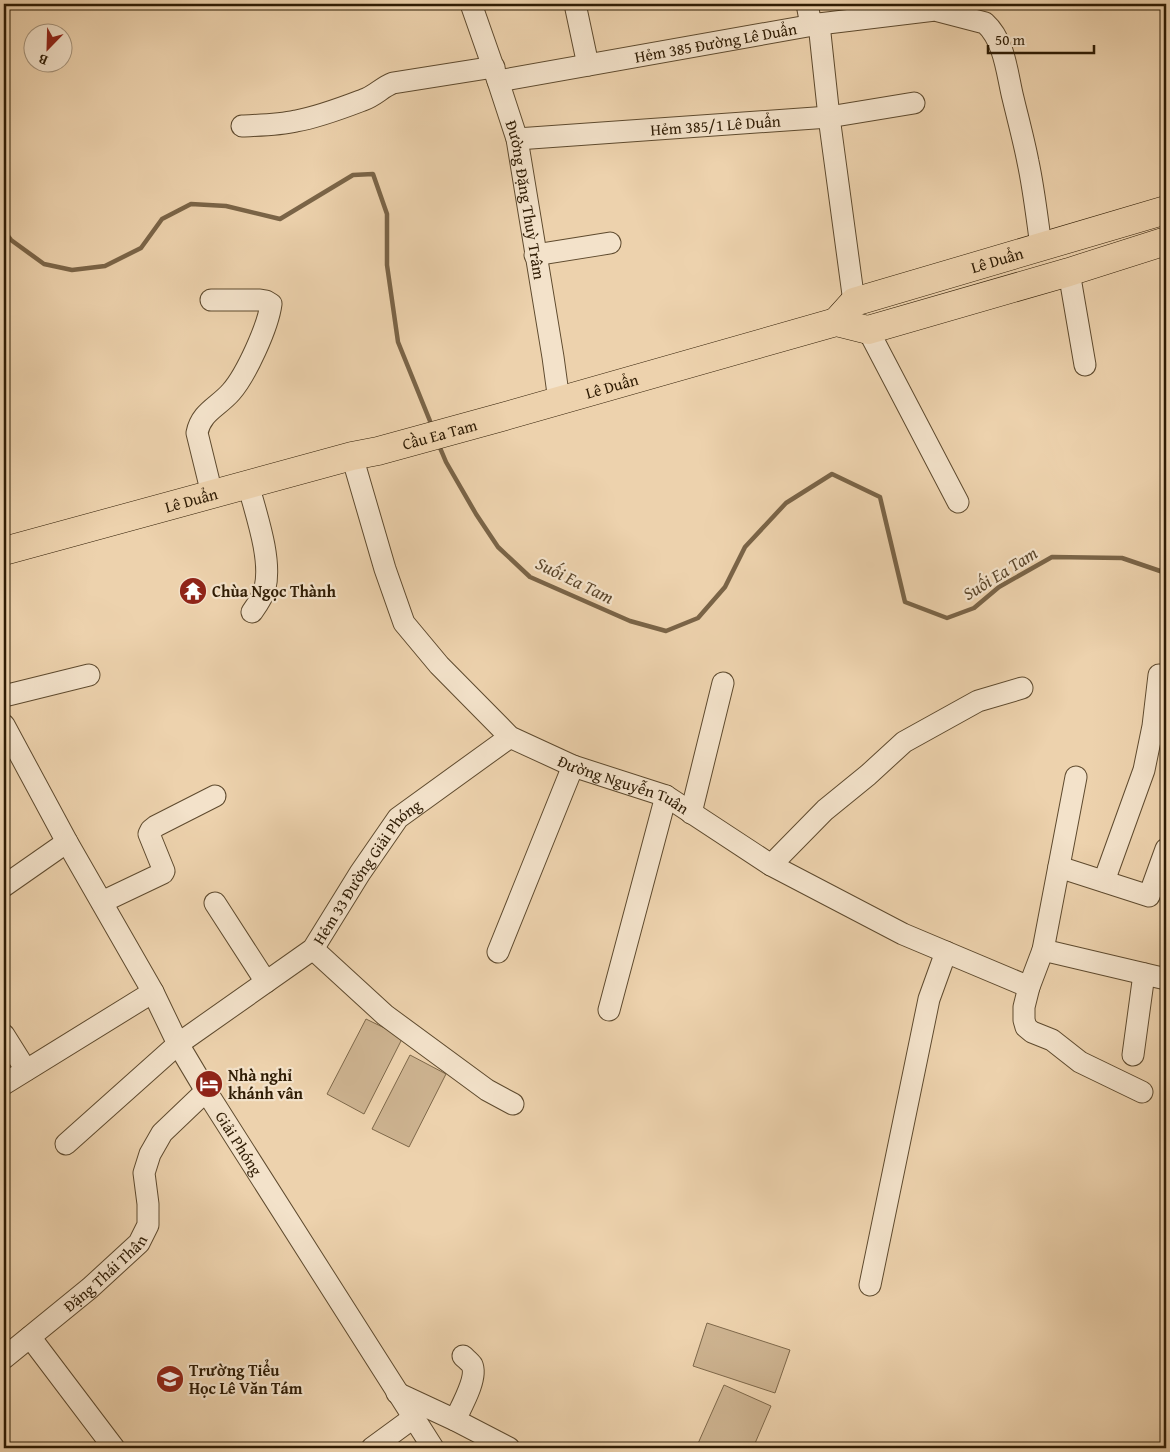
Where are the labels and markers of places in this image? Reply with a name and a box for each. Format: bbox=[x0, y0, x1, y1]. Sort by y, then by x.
temple icon: Chùa Ngọc Thành bbox=[178, 576, 208, 606]
place label: Chùa Ngọc Thành bbox=[212, 579, 337, 603]
place label: Nhà nghỉ khánh vân bbox=[228, 1063, 304, 1105]
hotel icon: Nhà nghỉ khánh vân bbox=[194, 1069, 224, 1099]
place label: Trường Tiểu Học Lê Văn Tám bbox=[189, 1358, 303, 1400]
school or university icon: Trường Tiểu Học Lê Văn Tám bbox=[155, 1364, 185, 1394]

